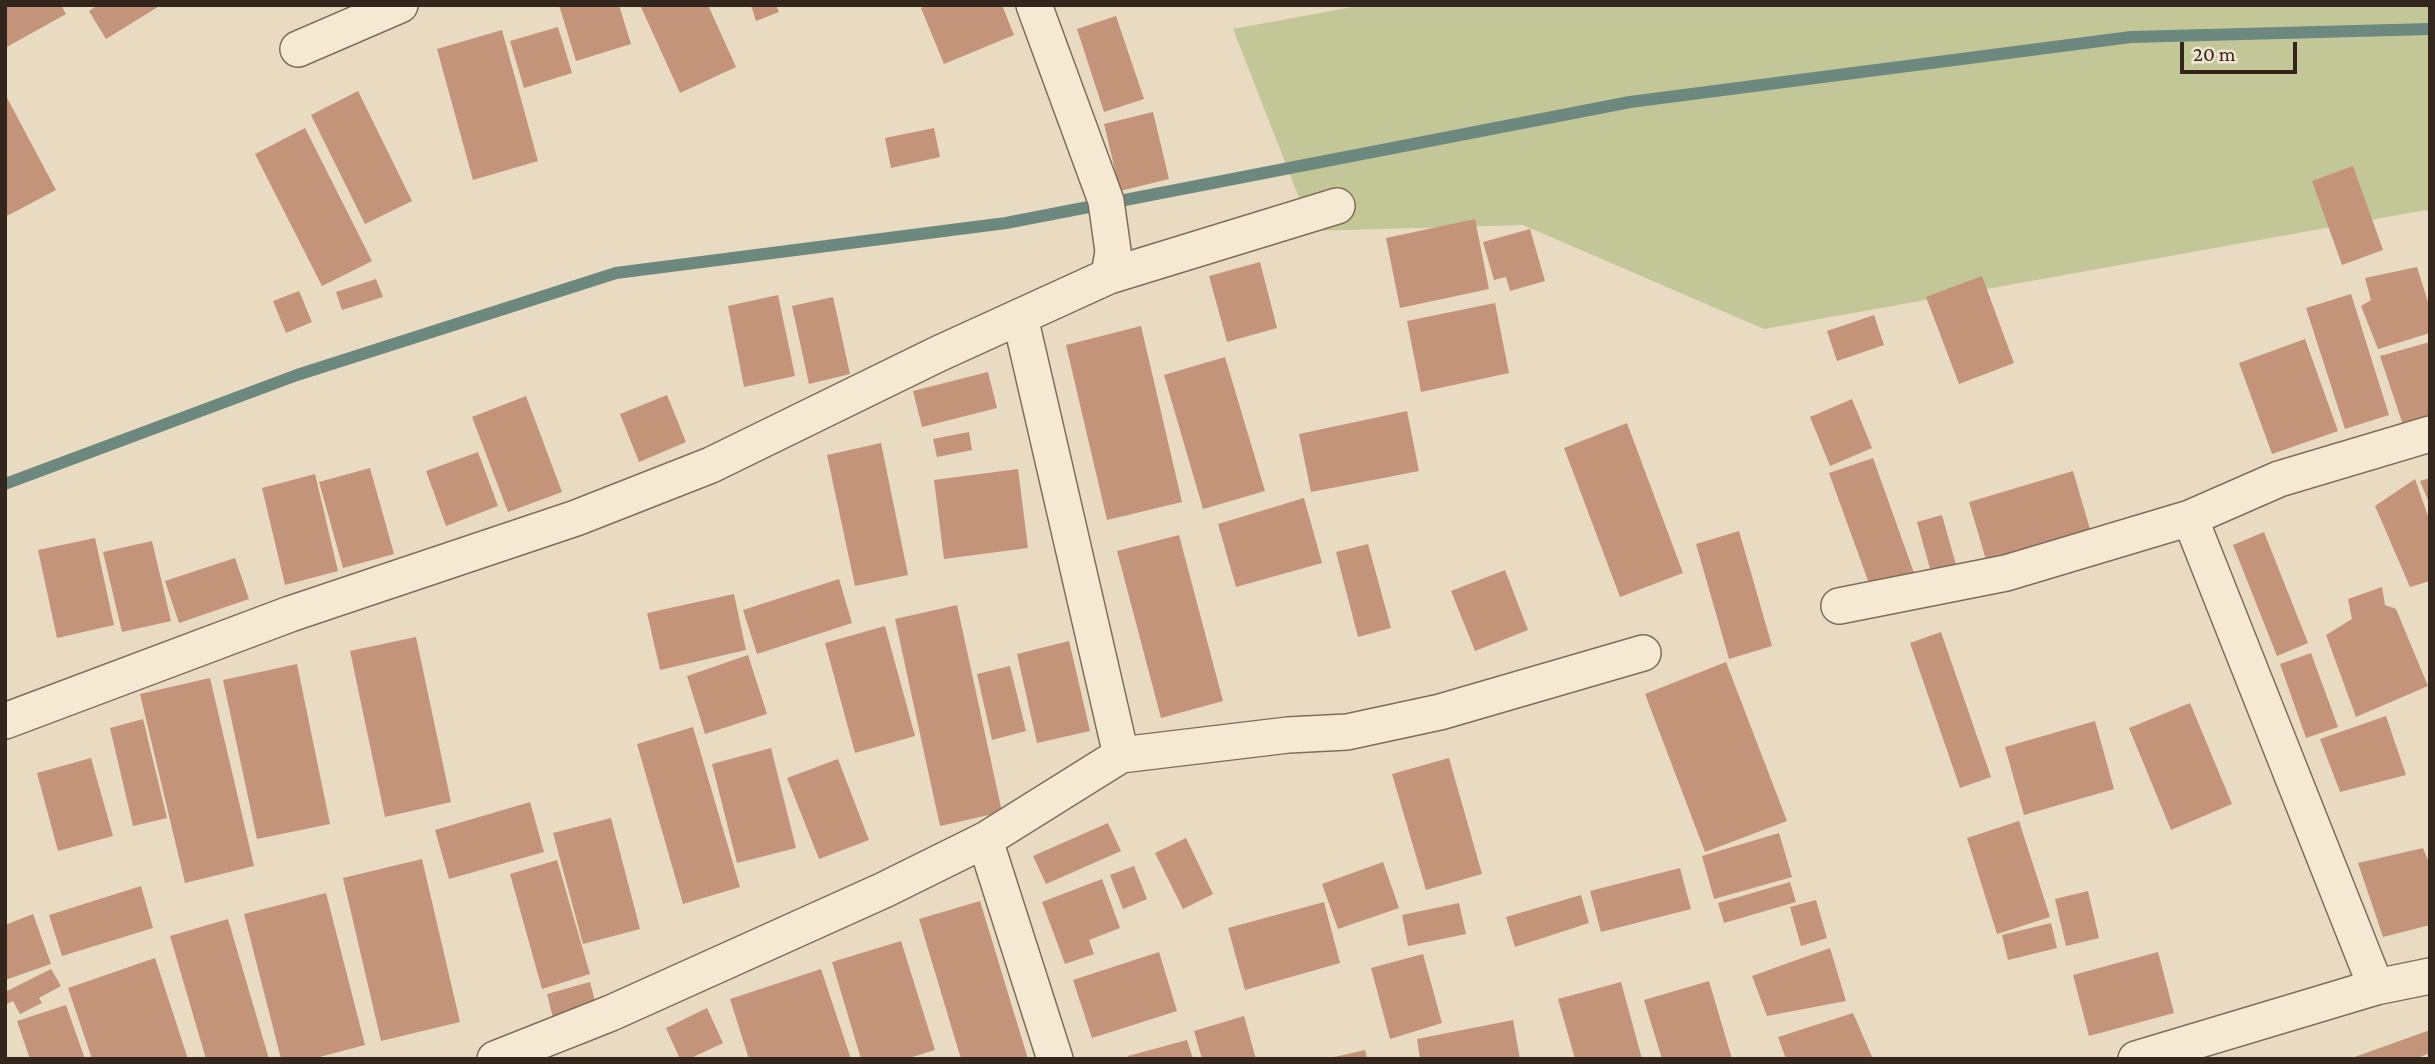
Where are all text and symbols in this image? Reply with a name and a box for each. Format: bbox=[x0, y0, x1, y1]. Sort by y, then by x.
scale bar bbox=[2183, 28, 2300, 72]
text: 20 m bbox=[2193, 42, 2236, 66]

